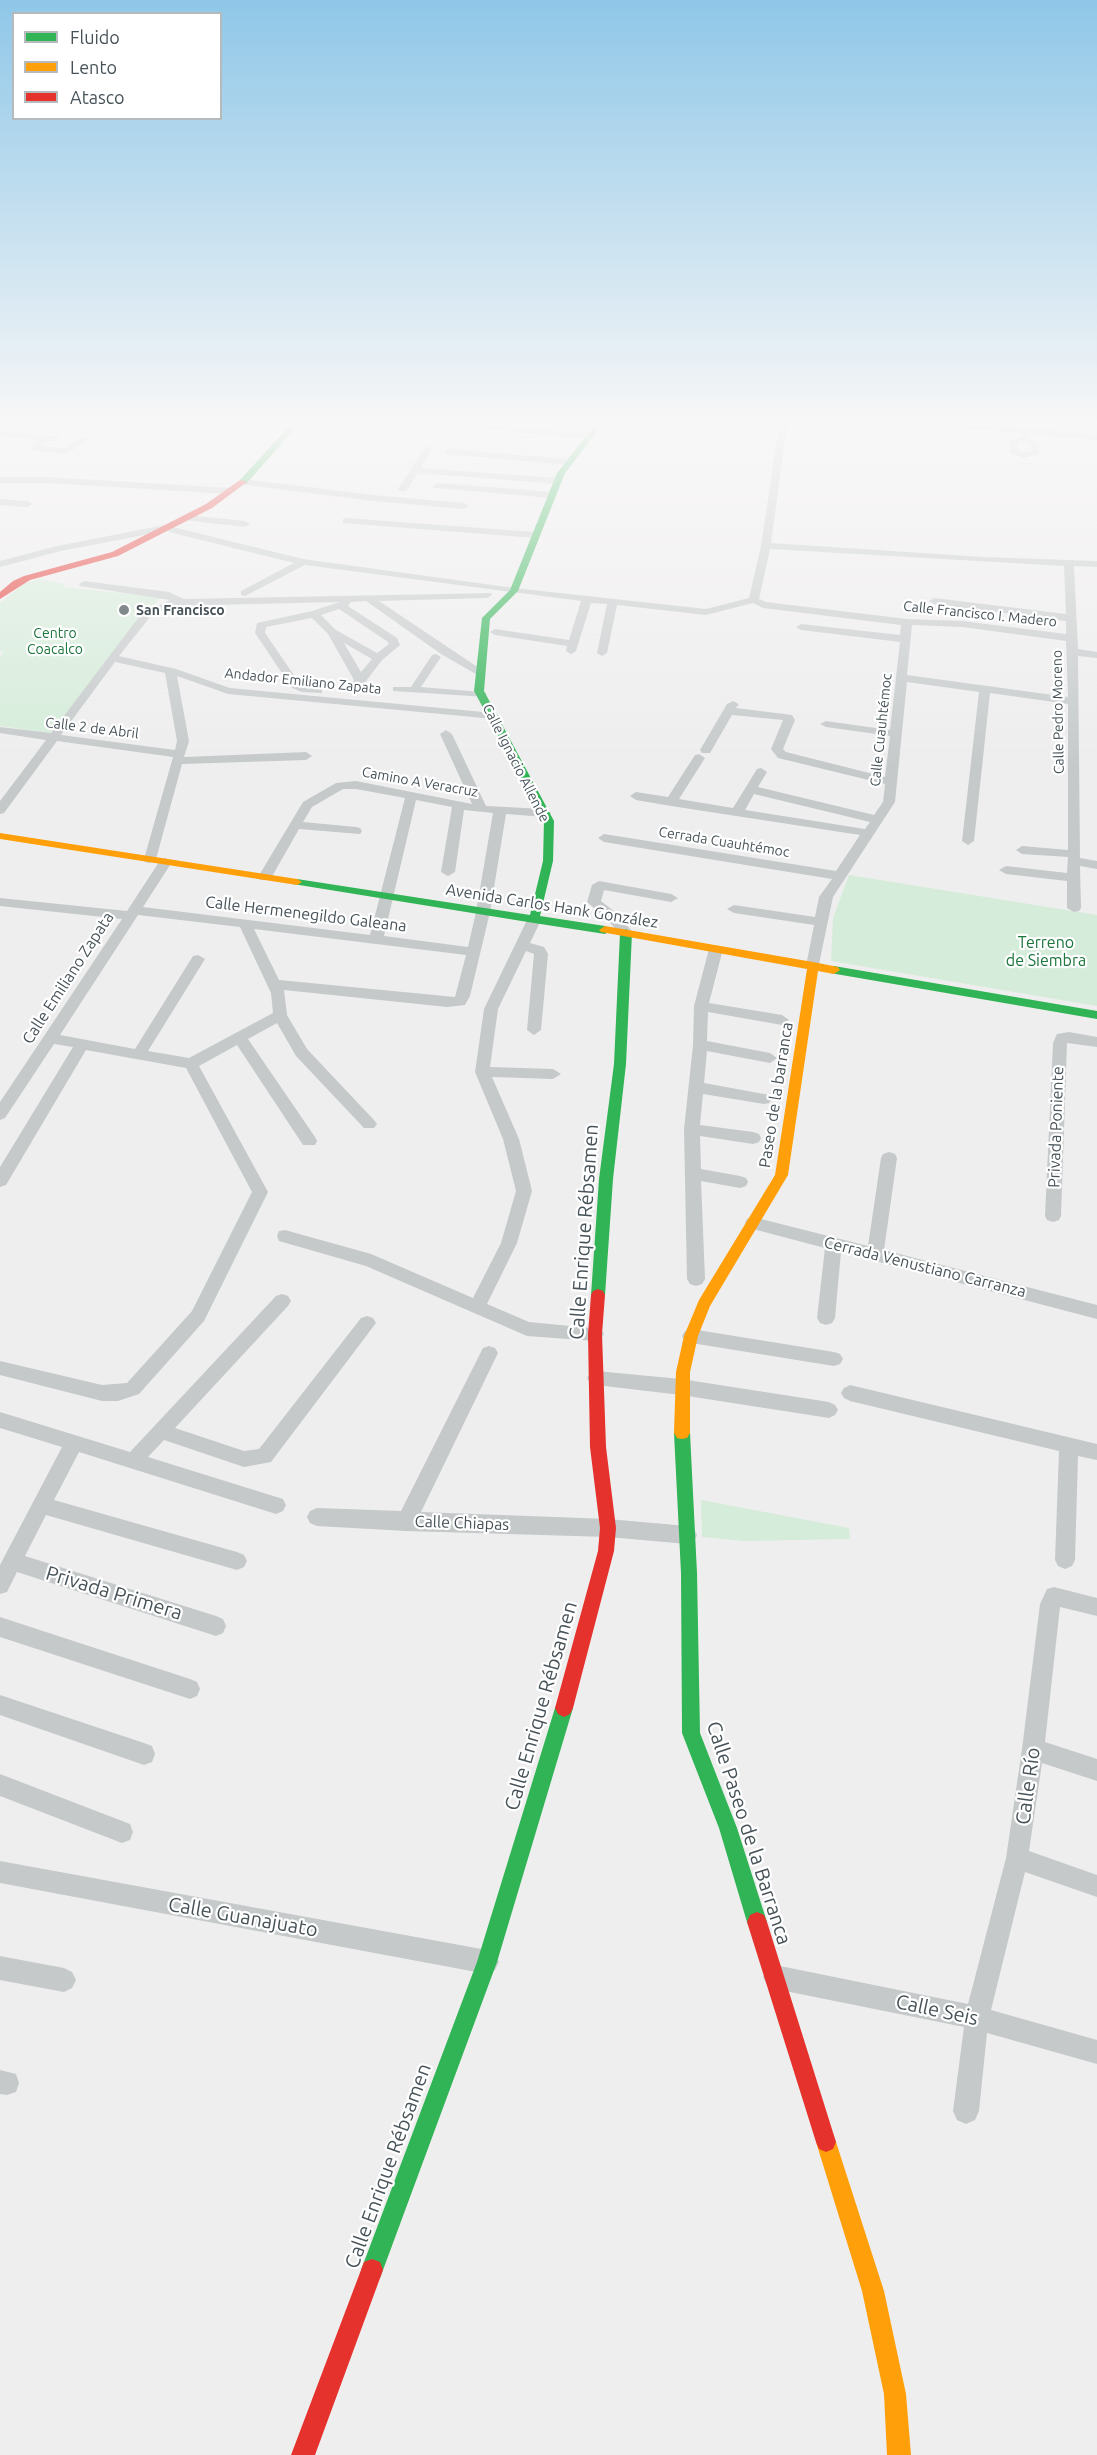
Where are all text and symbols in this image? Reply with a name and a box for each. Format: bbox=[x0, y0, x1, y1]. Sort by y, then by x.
legend bbox=[12, 12, 222, 120]
text: Fluido bbox=[70, 27, 120, 47]
text: Lento bbox=[70, 57, 117, 77]
text: Atasco bbox=[70, 87, 125, 107]
street label: Calle Francisco I. Madero bbox=[902, 598, 1058, 630]
place label: San Francisco bbox=[136, 602, 225, 618]
marker: San Francisco bbox=[117, 603, 131, 617]
park label: Centro Coacalco bbox=[27, 625, 83, 658]
street label: Calle Pedro Moreno bbox=[1049, 650, 1067, 774]
street label: Andador Emiliano Zapata bbox=[224, 664, 382, 698]
street label: Calle Cuauhtémoc bbox=[867, 673, 895, 787]
street label: Calle Ignacio Allende bbox=[479, 701, 553, 825]
street label: Calle 2 de Abril bbox=[44, 714, 140, 742]
street label: Camino A Veracruz bbox=[361, 763, 479, 801]
street label: Cerrada Cuauhtémoc bbox=[657, 823, 791, 861]
street label: Avenida Carlos Hank González bbox=[444, 880, 660, 932]
street label: Calle Hermenegildo Galeana bbox=[204, 892, 408, 936]
street label: Calle Emiliano Zapata bbox=[18, 908, 118, 1048]
park label: Terreno de Siembra bbox=[1006, 933, 1086, 971]
street label: Paseo de la barranca bbox=[755, 1021, 797, 1169]
street label: Privada Poniente bbox=[1044, 1066, 1068, 1188]
street label: Calle Enrique Rébsamen bbox=[564, 1123, 604, 1341]
street label: Cerrada Venustiano Carranza bbox=[822, 1233, 1028, 1301]
street label: Calle Chiapas bbox=[414, 1512, 510, 1534]
street label: Privada Primera bbox=[43, 1561, 185, 1625]
street label: Calle Enrique Rébsamen bbox=[500, 1599, 582, 1813]
street label: Calle Paseo de la Barranca bbox=[702, 1718, 796, 1948]
street label: Calle Río bbox=[1011, 1746, 1045, 1826]
street label: Calle Guanajuato bbox=[166, 1892, 320, 1942]
street label: Calle Seis bbox=[894, 1990, 980, 2030]
street label: Calle Enrique Rébsamen bbox=[340, 2060, 436, 2272]

